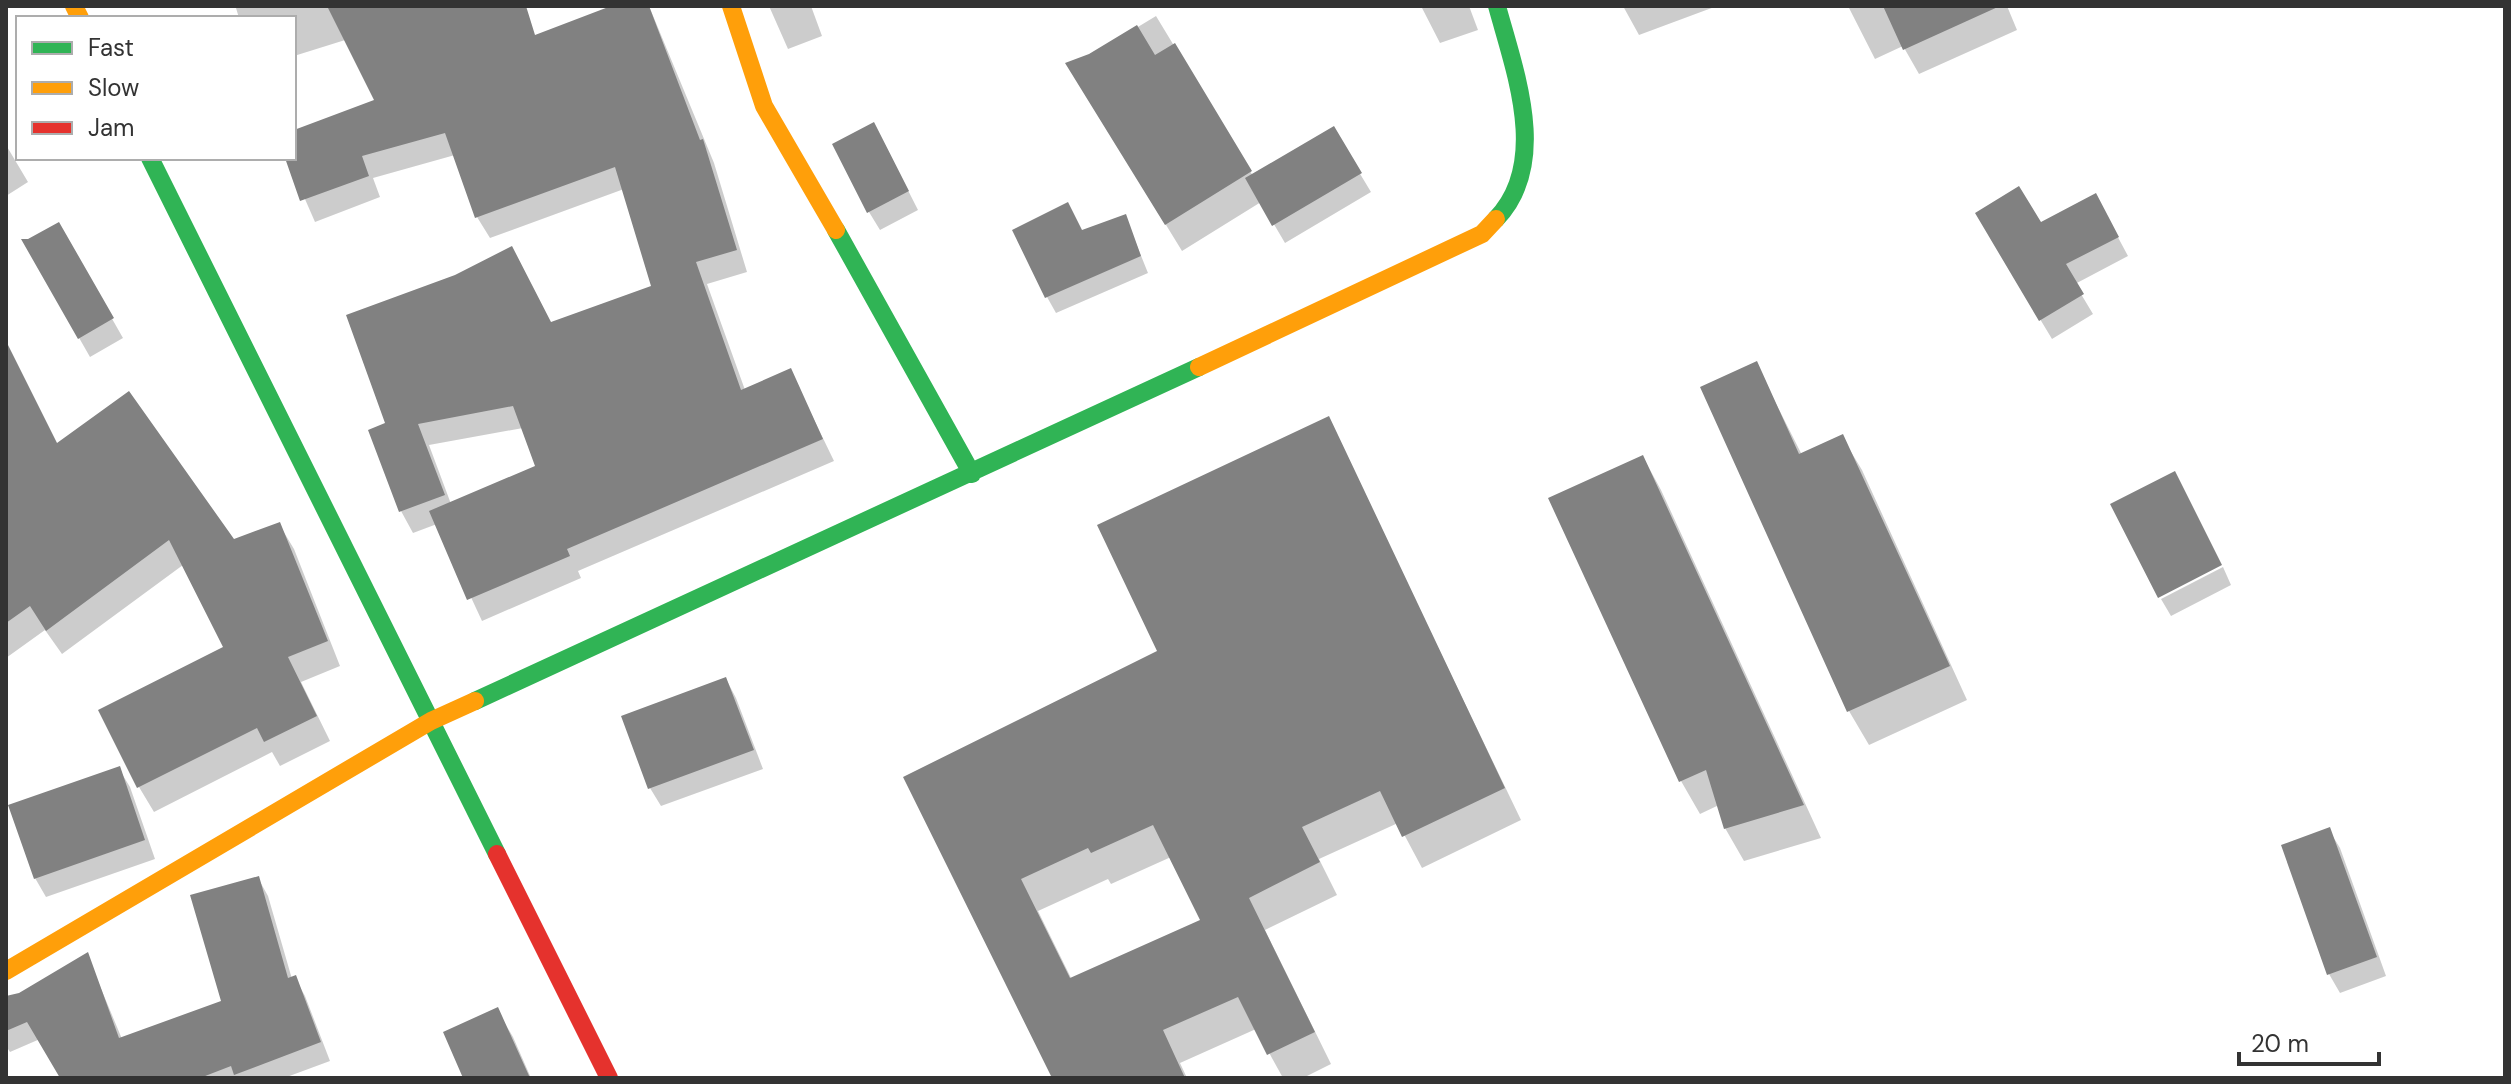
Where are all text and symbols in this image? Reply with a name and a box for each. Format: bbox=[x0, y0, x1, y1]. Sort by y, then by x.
legend bbox=[16, 16, 296, 160]
text: Fast bbox=[88, 32, 134, 63]
text: Slow bbox=[88, 72, 139, 103]
text: Jam bbox=[88, 112, 134, 143]
scale bar bbox=[2239, 1016, 2379, 1066]
text: 20 m bbox=[2251, 1028, 2309, 1059]

